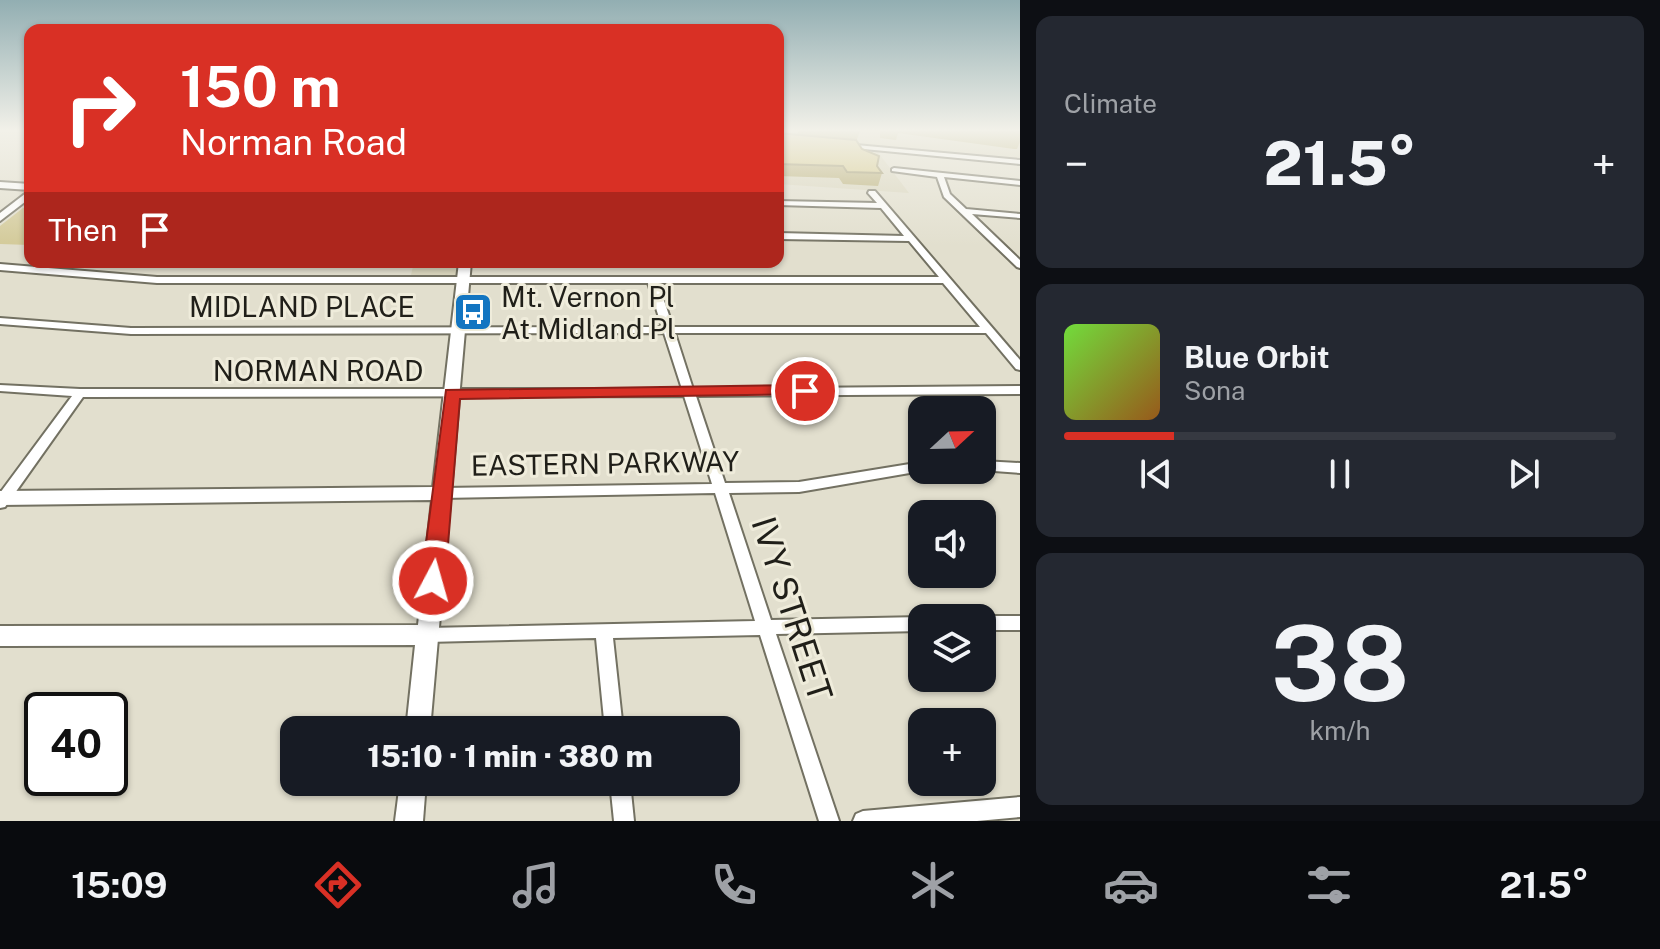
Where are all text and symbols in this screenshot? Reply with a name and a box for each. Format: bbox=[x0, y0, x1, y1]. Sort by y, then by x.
text: 150 m bbox=[180, 54, 341, 120]
icon: right bbox=[48, 56, 152, 160]
text: Climate bbox=[1064, 88, 1157, 119]
text: Norman Road bbox=[180, 121, 407, 163]
text: 21.5° bbox=[1264, 128, 1417, 199]
text: − bbox=[1064, 138, 1088, 190]
text: + bbox=[1592, 138, 1616, 190]
icon: arrive bbox=[133, 208, 177, 252]
text: Then bbox=[48, 212, 117, 248]
place label: Mt. Vernon Pl At Midland Pl bbox=[501, 280, 675, 345]
street label: MIDLAND PLACE bbox=[189, 290, 415, 323]
bus stop icon: Mt. Vernon Pl At Midland Pl bbox=[452, 291, 494, 333]
text: Blue Orbit bbox=[1184, 339, 1330, 375]
street label: NORMAN ROAD bbox=[213, 354, 423, 387]
pin bbox=[771, 357, 839, 425]
icon: arrive bbox=[783, 369, 827, 413]
text: Sona bbox=[1184, 375, 1245, 406]
north arrow bbox=[908, 396, 996, 484]
map controls bbox=[908, 396, 996, 796]
street label: EASTERN PARKWAY bbox=[470, 444, 740, 482]
icon: previous bbox=[1134, 452, 1178, 496]
icon: pause bbox=[1318, 452, 1362, 496]
icon: next bbox=[1502, 452, 1546, 496]
button: sound bbox=[908, 500, 996, 588]
street label: IVY STREET bbox=[743, 512, 841, 706]
position arrow bbox=[391, 539, 475, 623]
text: 38 bbox=[1271, 602, 1409, 724]
button: layers bbox=[908, 604, 996, 692]
speed limit sign: 40 bbox=[24, 692, 128, 796]
button: + bbox=[908, 708, 996, 796]
text: km/h bbox=[1309, 715, 1371, 746]
text: 15:10 · 1 min · 380 m bbox=[367, 738, 653, 774]
icon: directions bbox=[310, 857, 366, 913]
icon: music bbox=[508, 857, 564, 913]
icon: phone bbox=[706, 857, 762, 913]
icon: climate bbox=[905, 857, 961, 913]
icon: car bbox=[1103, 857, 1159, 913]
icon: filters bbox=[1301, 857, 1357, 913]
text: 15:09 bbox=[71, 864, 167, 906]
text: 21.5° bbox=[1499, 864, 1589, 906]

